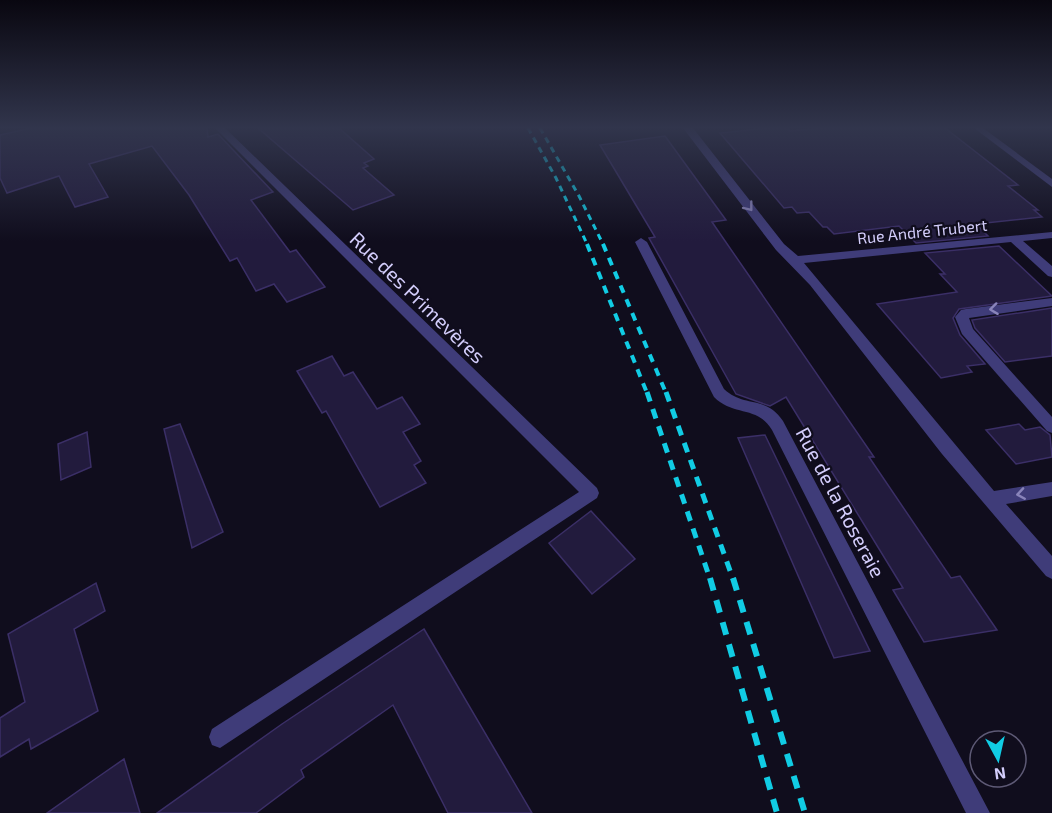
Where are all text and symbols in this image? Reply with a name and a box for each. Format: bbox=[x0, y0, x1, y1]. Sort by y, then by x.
one-way arrow bbox=[742, 201, 753, 212]
street label: Rue André Trubert bbox=[856, 215, 988, 247]
street label: Rue des Primevères bbox=[345, 226, 491, 368]
one-way arrow bbox=[989, 303, 998, 315]
street label: Rue de la Roseraie bbox=[791, 423, 891, 581]
one-way arrow bbox=[1016, 488, 1025, 500]
north arrow bbox=[968, 729, 1028, 789]
text: N bbox=[993, 764, 1007, 785]

